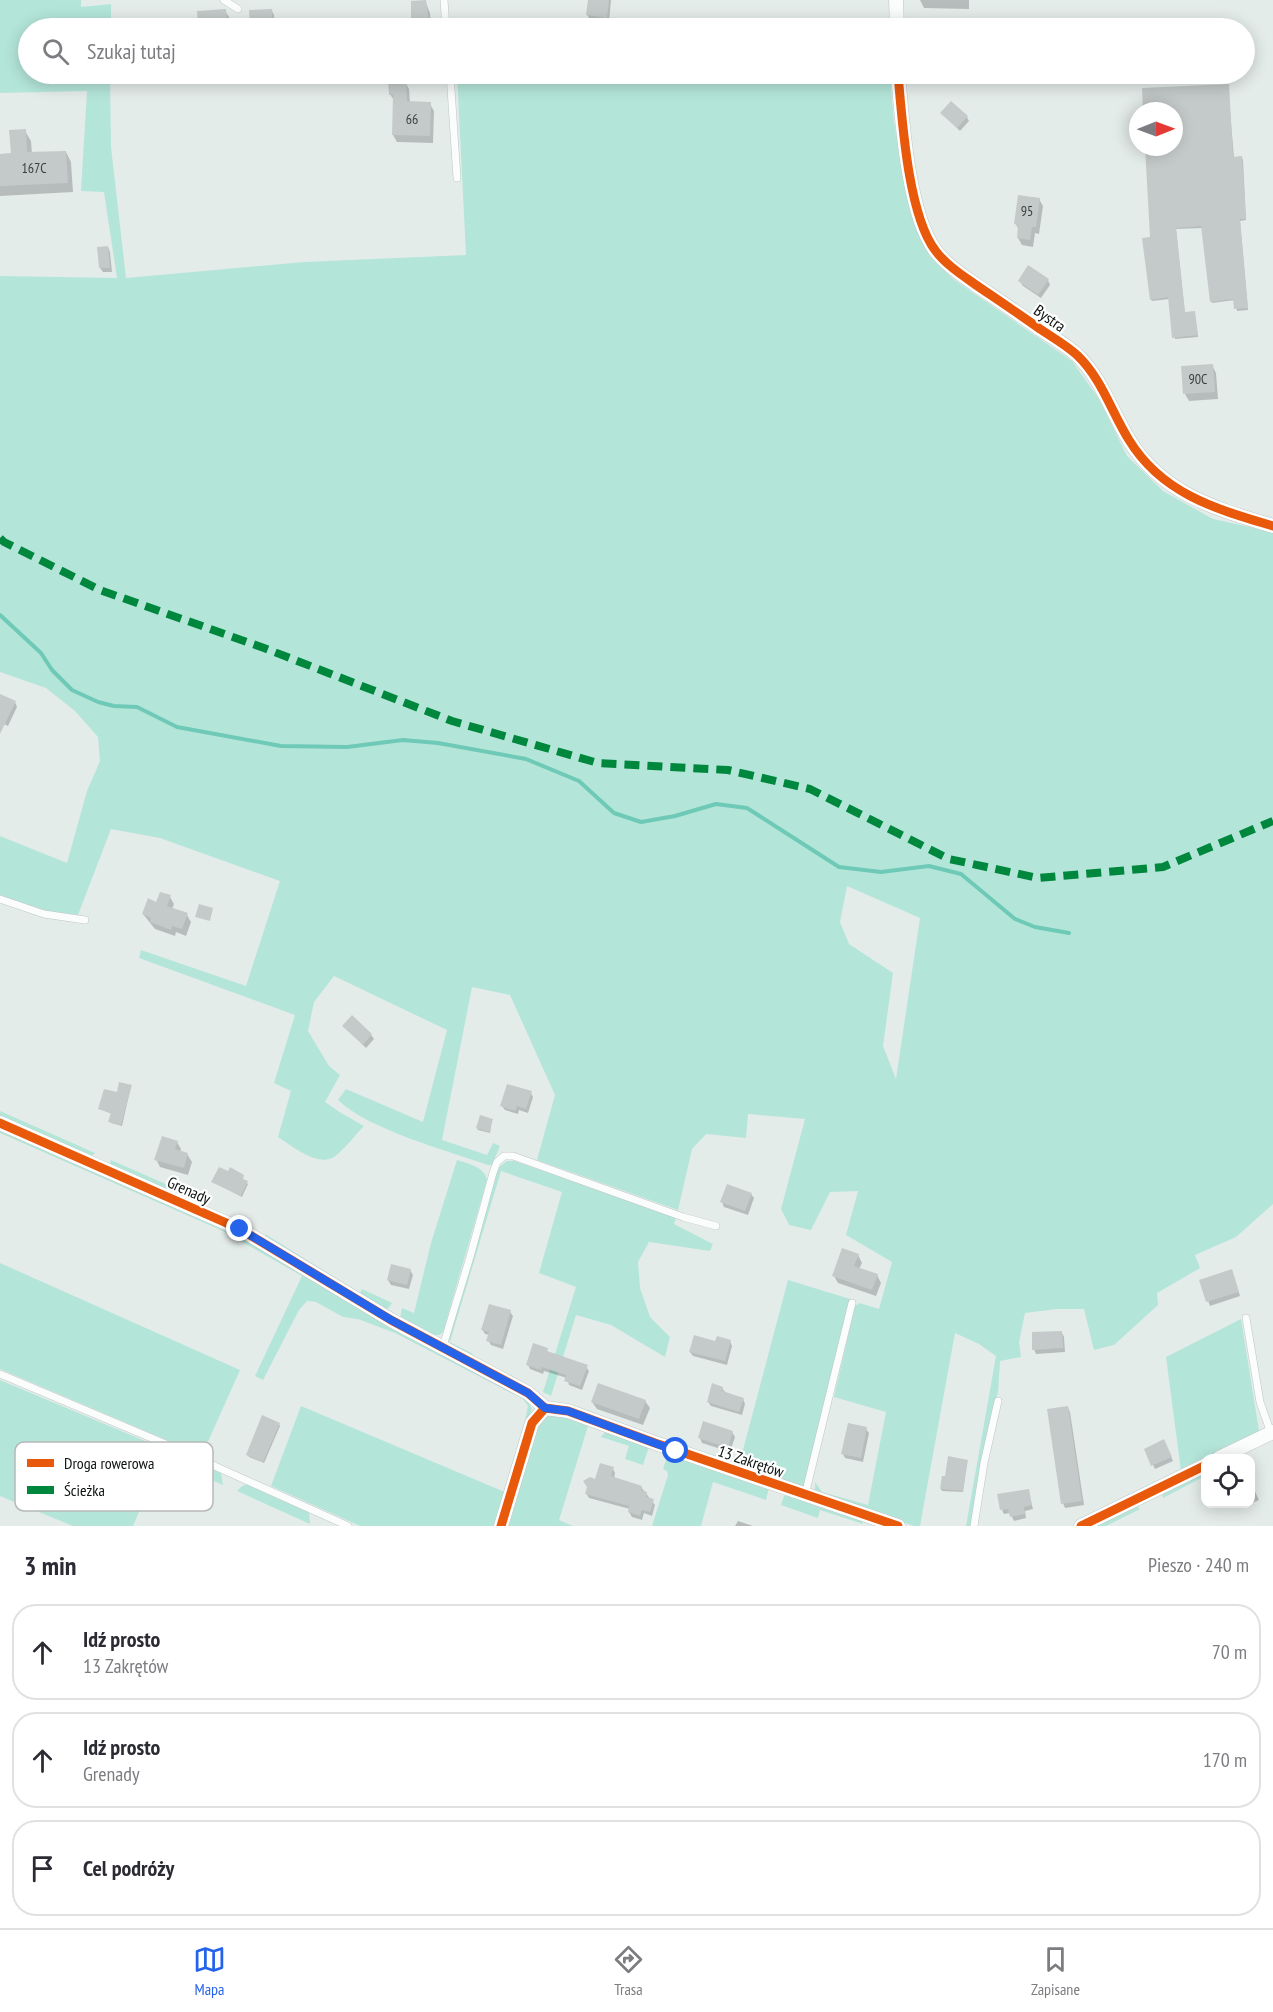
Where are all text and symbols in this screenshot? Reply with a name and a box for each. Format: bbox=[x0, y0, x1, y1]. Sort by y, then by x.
search box bbox=[18, 18, 1255, 84]
icon: search bbox=[39, 35, 72, 68]
text: Szukaj tutaj bbox=[87, 37, 176, 65]
north arrow bbox=[1129, 102, 1183, 156]
house number: 66 bbox=[406, 110, 418, 128]
house number: 167C bbox=[21, 159, 47, 177]
house number: 95 bbox=[1021, 202, 1033, 220]
street label: Bystra bbox=[1030, 300, 1070, 336]
house number: 90C bbox=[1188, 370, 1208, 388]
street label: Grenady bbox=[164, 1172, 214, 1208]
route end bbox=[226, 1215, 252, 1241]
route start bbox=[662, 1437, 688, 1463]
street label: 13 Zakrętów bbox=[715, 1440, 787, 1482]
legend bbox=[15, 1442, 213, 1511]
text: Droga rowerowa bbox=[64, 1453, 154, 1473]
map controls bbox=[1201, 1454, 1255, 1508]
button: locate bbox=[1201, 1454, 1255, 1508]
text: Ścieżka bbox=[64, 1480, 105, 1500]
text: 3 min bbox=[24, 1549, 77, 1582]
text: Pieszo · 240 m bbox=[1148, 1552, 1249, 1578]
text: Idź prosto bbox=[83, 1625, 160, 1653]
icon: ahead bbox=[26, 1636, 59, 1669]
text: 70 m bbox=[1212, 1639, 1247, 1665]
text: 13 Zakrętów bbox=[83, 1653, 168, 1679]
text: Idź prosto bbox=[83, 1733, 160, 1761]
icon: ahead bbox=[26, 1744, 59, 1777]
text: 170 m bbox=[1203, 1747, 1247, 1773]
text: Grenady bbox=[83, 1761, 140, 1787]
icon: arrive bbox=[26, 1852, 59, 1885]
text: Cel podróży bbox=[83, 1854, 174, 1882]
tab: Mapa bbox=[193, 1943, 226, 1999]
tab: Trasa bbox=[612, 1943, 645, 1999]
tab: Zapisane bbox=[1031, 1943, 1080, 1999]

